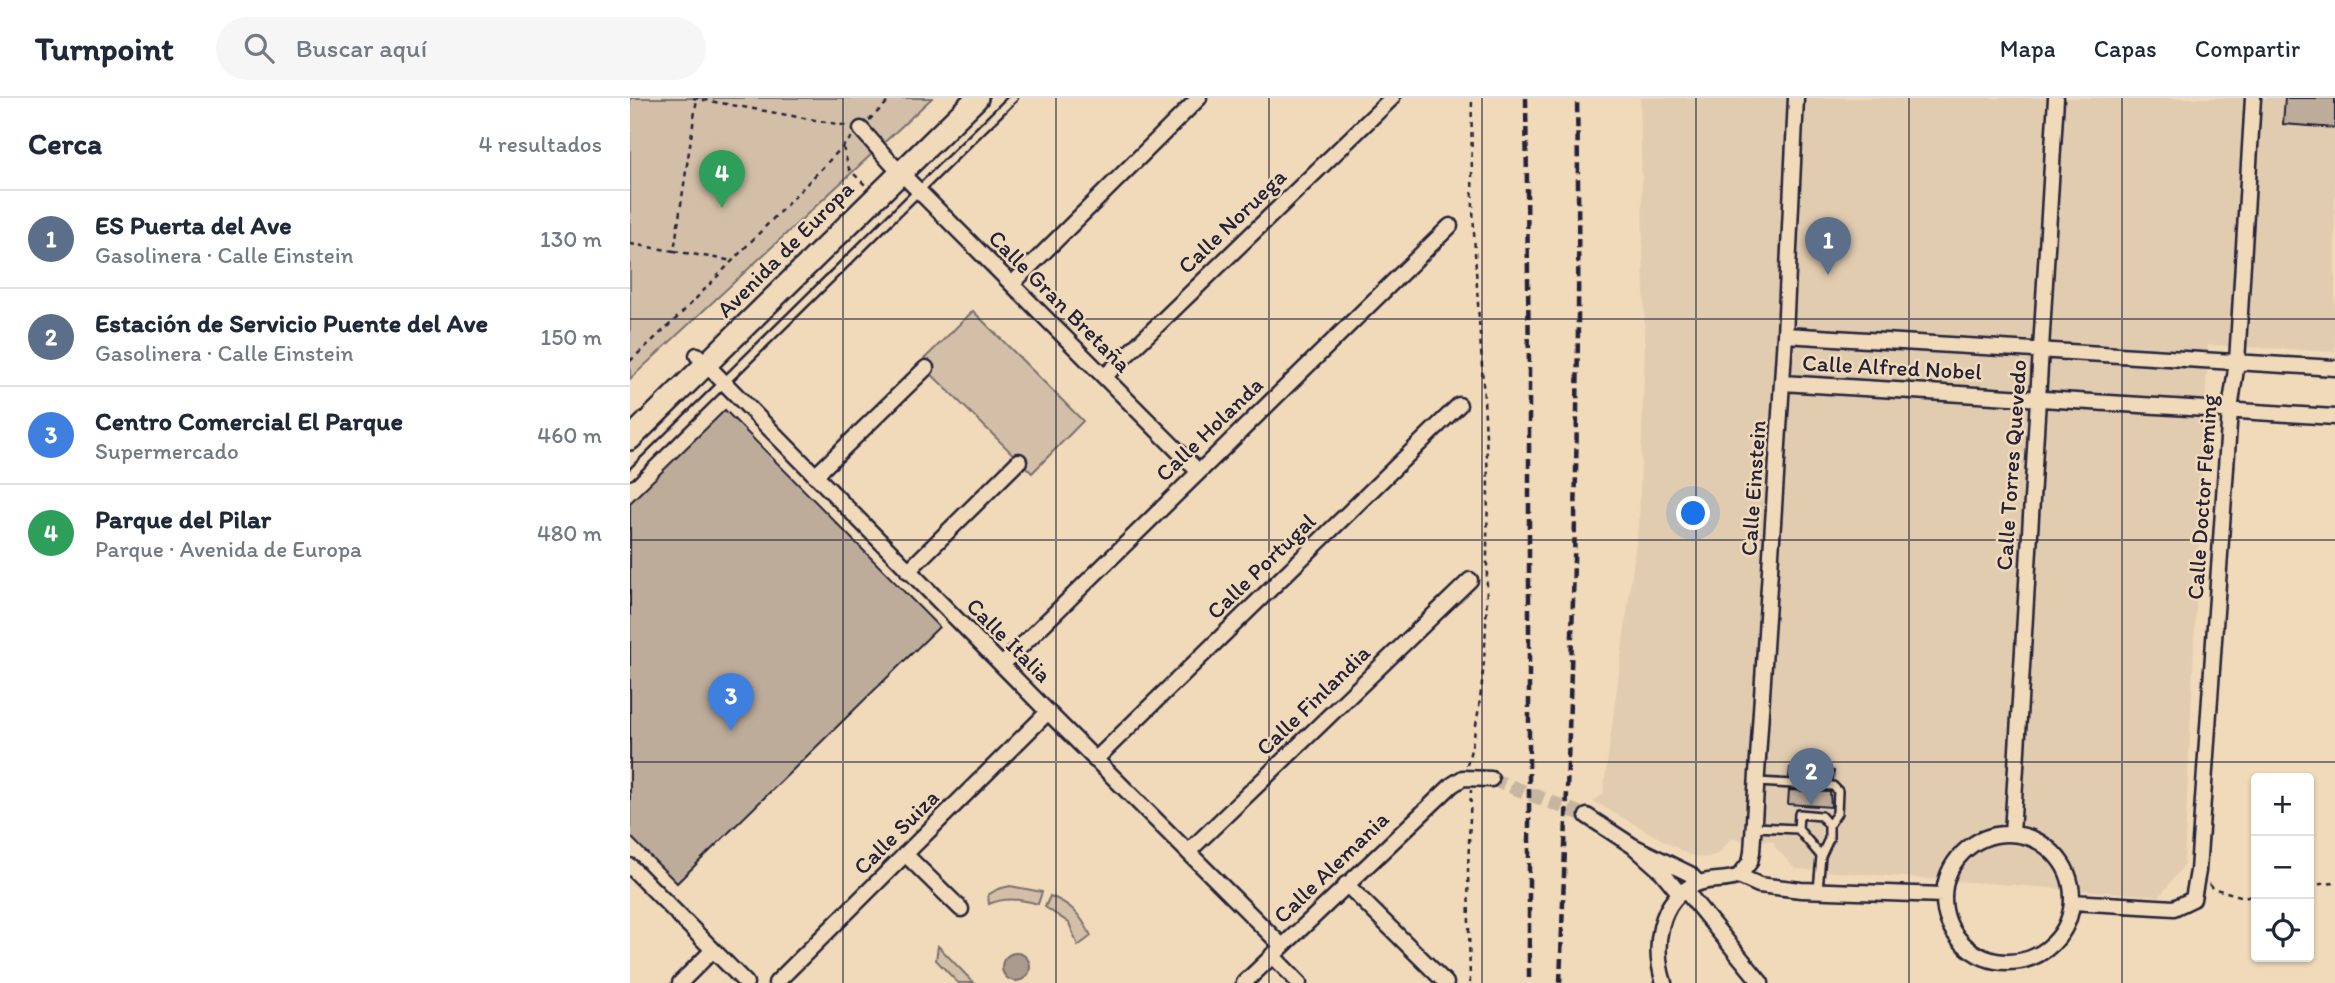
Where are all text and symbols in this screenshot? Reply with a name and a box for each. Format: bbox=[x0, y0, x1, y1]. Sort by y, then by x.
search box bbox=[216, 17, 706, 80]
text: Turnpoint bbox=[35, 29, 174, 68]
icon: search bbox=[240, 29, 278, 67]
text: Buscar aquí bbox=[296, 32, 427, 64]
text: Mapa bbox=[2000, 34, 2056, 63]
text: Capas bbox=[2094, 34, 2157, 63]
text: Compartir bbox=[2195, 34, 2300, 63]
text: Cerca bbox=[28, 125, 102, 162]
text: 4 resultados bbox=[479, 130, 602, 158]
pin: 4 bbox=[699, 150, 745, 208]
street label: Calle Noruega bbox=[1172, 162, 1292, 280]
street label: Avenida de Europa bbox=[711, 175, 859, 323]
text: ES Puerta del Ave bbox=[95, 209, 292, 241]
pin: 1 bbox=[1805, 217, 1851, 275]
street label: Calle Gran Bretaña bbox=[983, 224, 1137, 378]
text: 1 bbox=[46, 225, 56, 253]
text: 130 m bbox=[540, 225, 602, 253]
text: Gasolinera · Calle Einstein bbox=[95, 241, 354, 269]
text: Estación de Servicio Puente del Ave bbox=[95, 307, 488, 339]
text: 2 bbox=[45, 323, 57, 351]
text: 150 m bbox=[541, 323, 602, 351]
text: Gasolinera · Calle Einstein bbox=[95, 339, 354, 367]
street label: Calle Alfred Nobel bbox=[1801, 348, 1983, 386]
street label: Calle Torres Quevedo bbox=[1990, 359, 2032, 571]
street label: Calle Holanda bbox=[1149, 371, 1269, 487]
street label: Calle Doctor Fleming bbox=[2181, 393, 2223, 601]
text: Centro Comercial El Parque bbox=[95, 405, 403, 437]
street label: Calle Einstein bbox=[1734, 419, 1772, 557]
text: 3 bbox=[45, 421, 57, 449]
text: 460 m bbox=[537, 421, 602, 449]
text: Supermercado bbox=[95, 437, 239, 465]
your location bbox=[1676, 496, 1710, 530]
text: Parque del Pilar bbox=[95, 503, 271, 535]
street label: Calle Portugal bbox=[1201, 507, 1322, 625]
text: 4 bbox=[44, 519, 58, 547]
text: 480 m bbox=[537, 519, 602, 547]
text: Parque · Avenida de Europa bbox=[95, 535, 362, 563]
street label: Calle Italia bbox=[961, 592, 1057, 688]
street label: Calle Finlandia bbox=[1250, 639, 1376, 761]
pin: 3 bbox=[708, 673, 754, 731]
pin: 2 bbox=[1788, 748, 1834, 806]
map controls bbox=[2251, 773, 2314, 962]
button: + bbox=[2251, 773, 2314, 836]
street label: Calle Suiza bbox=[847, 783, 945, 881]
street label: Calle Alemania bbox=[1267, 805, 1395, 929]
button: − bbox=[2251, 836, 2314, 899]
button: locate bbox=[2251, 899, 2314, 962]

